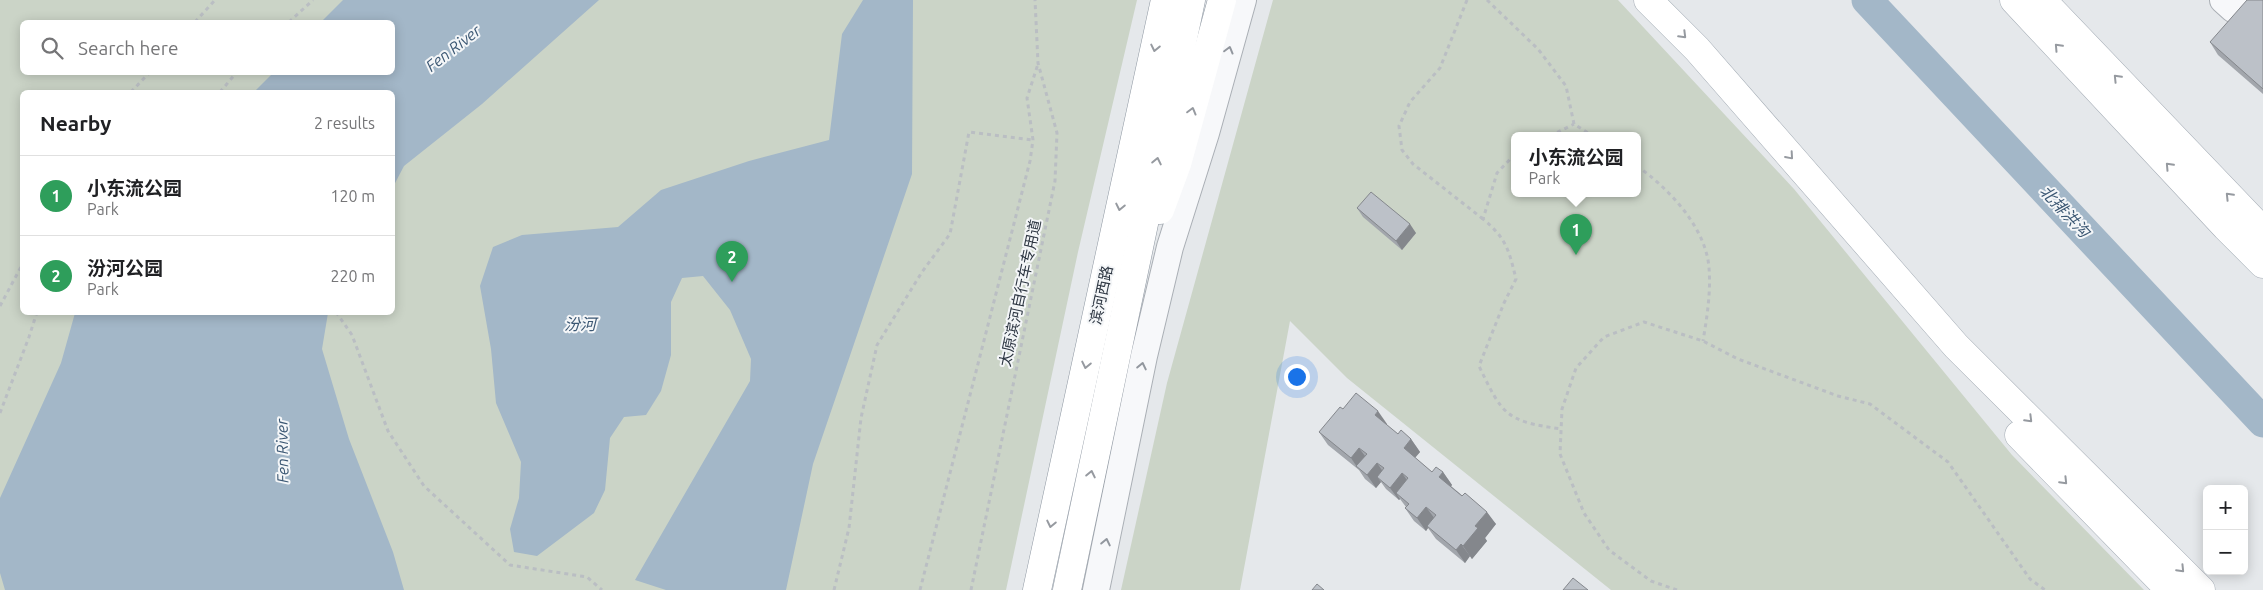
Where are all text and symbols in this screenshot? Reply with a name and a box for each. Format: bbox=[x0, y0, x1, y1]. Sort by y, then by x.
search box bbox=[20, 20, 395, 75]
water label: Fen River bbox=[422, 21, 485, 75]
one-way arrow bbox=[1677, 29, 1686, 38]
icon: search bbox=[38, 34, 66, 62]
text: Search here bbox=[78, 37, 178, 59]
one-way arrow bbox=[1150, 43, 1160, 52]
one-way arrow bbox=[2055, 44, 2064, 53]
one-way arrow bbox=[1223, 46, 1233, 54]
one-way arrow bbox=[2114, 75, 2123, 84]
one-way arrow bbox=[1186, 106, 1197, 115]
text: Nearby bbox=[40, 111, 111, 135]
text: 2 results bbox=[314, 114, 375, 132]
popup bbox=[1511, 132, 1641, 197]
text: 小东流公园 bbox=[1528, 146, 1624, 168]
one-way arrow bbox=[1784, 151, 1793, 160]
one-way arrow bbox=[1151, 156, 1162, 165]
one-way arrow bbox=[2166, 163, 2175, 172]
text: Park bbox=[1528, 169, 1560, 187]
text: 小东流公园 bbox=[87, 177, 182, 199]
water label: 北排洪沟 bbox=[2037, 181, 2095, 242]
text: 1 bbox=[51, 187, 61, 205]
text: 120 m bbox=[330, 187, 375, 205]
one-way arrow bbox=[2226, 192, 2235, 201]
text: Park bbox=[87, 200, 119, 218]
one-way arrow bbox=[1115, 202, 1126, 211]
pin: 1 bbox=[1560, 214, 1592, 255]
street label: 太原滨河自行车专用道 bbox=[996, 218, 1044, 368]
pin: 2 bbox=[716, 241, 748, 282]
text: 汾河公园 bbox=[87, 257, 163, 279]
street label: 滨河西路 bbox=[1086, 264, 1116, 326]
text: 2 bbox=[51, 267, 61, 285]
text: 220 m bbox=[330, 267, 375, 285]
text: Park bbox=[87, 280, 119, 298]
water label: 汾河 bbox=[564, 315, 599, 333]
one-way arrow bbox=[1081, 361, 1092, 370]
one-way arrow bbox=[1137, 362, 1147, 370]
your location bbox=[1284, 364, 1310, 390]
one-way arrow bbox=[2023, 413, 2032, 422]
water label: Fen River bbox=[272, 418, 292, 483]
one-way arrow bbox=[1085, 469, 1095, 478]
one-way arrow bbox=[2058, 475, 2067, 484]
map controls bbox=[2203, 485, 2248, 575]
button: + bbox=[2203, 485, 2248, 530]
one-way arrow bbox=[1046, 520, 1057, 529]
button: − bbox=[2203, 530, 2248, 575]
one-way arrow bbox=[1100, 538, 1111, 547]
one-way arrow bbox=[2175, 563, 2184, 572]

